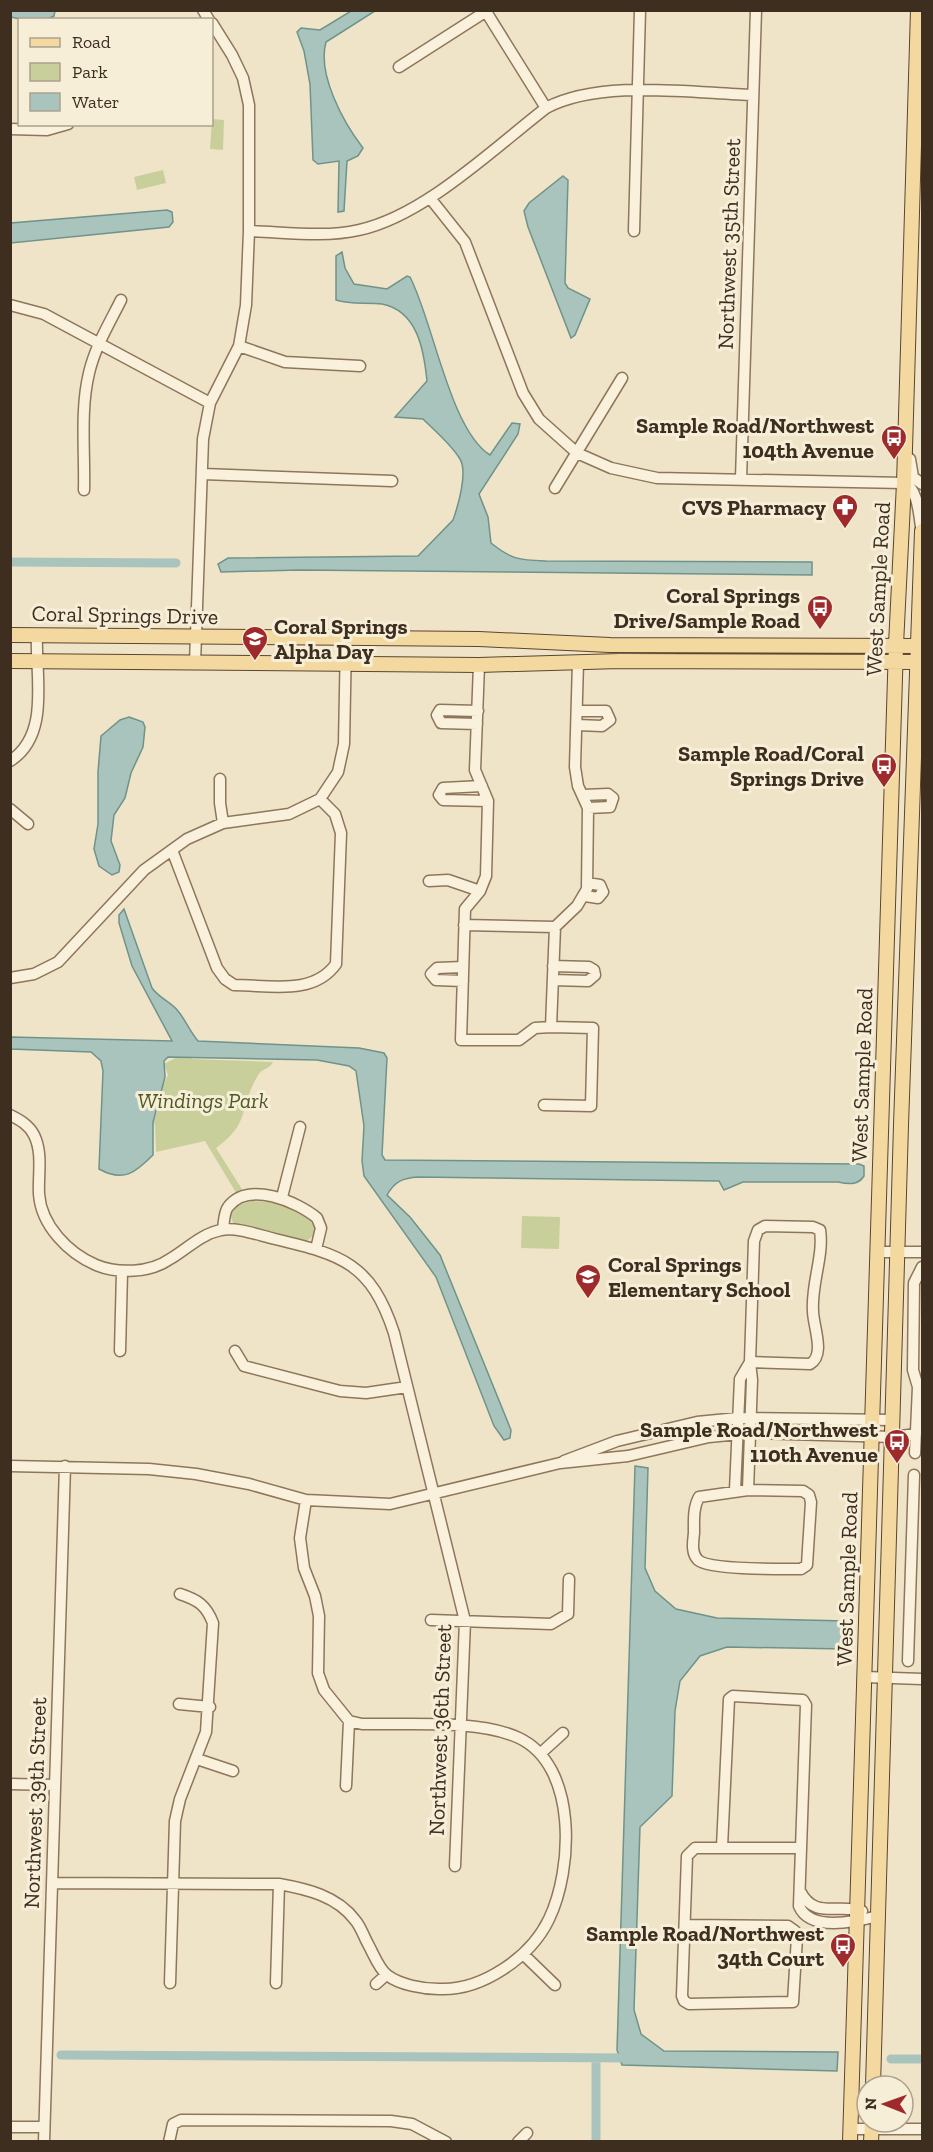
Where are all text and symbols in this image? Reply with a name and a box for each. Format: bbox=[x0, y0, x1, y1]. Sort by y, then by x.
legend bbox=[18, 18, 213, 126]
text: Road bbox=[72, 31, 111, 53]
text: Park bbox=[72, 61, 108, 83]
text: Water bbox=[72, 91, 119, 113]
street label: Northwest 35th Street bbox=[712, 137, 746, 350]
place label: Sample Road/Northwest 104th Avenue bbox=[636, 412, 874, 464]
bus stop icon: Sample Road/Northwest 104th Avenue bbox=[879, 423, 909, 461]
pharmacy icon: CVS Pharmacy bbox=[830, 492, 860, 530]
place label: CVS Pharmacy bbox=[682, 494, 826, 521]
street label: West Sample Road bbox=[860, 501, 896, 677]
place label: Coral Springs Drive/Sample Road bbox=[614, 582, 800, 634]
bus stop icon: Coral Springs Drive/Sample Road bbox=[805, 593, 835, 631]
street label: Coral Springs Drive bbox=[32, 600, 218, 630]
place label: Coral Springs Alpha Day bbox=[274, 613, 408, 665]
school or university icon: Coral Springs Alpha Day bbox=[240, 624, 270, 662]
place label: Sample Road/Coral Springs Drive bbox=[678, 740, 864, 792]
bus stop icon: Sample Road/Coral Springs Drive bbox=[869, 751, 899, 789]
street label: West Sample Road bbox=[845, 987, 879, 1163]
park label: Windings Park bbox=[138, 1087, 269, 1114]
place label: Coral Springs Elementary School bbox=[608, 1251, 790, 1303]
school or university icon: Coral Springs Elementary School bbox=[573, 1262, 603, 1300]
place label: Sample Road/Northwest 110th Avenue bbox=[640, 1416, 878, 1468]
bus stop icon: Sample Road/Northwest 110th Avenue bbox=[882, 1427, 912, 1465]
street label: West Sample Road bbox=[830, 1491, 864, 1667]
street label: Northwest 36th Street bbox=[423, 1623, 457, 1836]
street label: Northwest 39th Street bbox=[18, 1696, 52, 1909]
place label: Sample Road/Northwest 34th Court bbox=[586, 1920, 824, 1972]
bus stop icon: Sample Road/Northwest 34th Court bbox=[828, 1931, 858, 1969]
north arrow bbox=[855, 2074, 915, 2134]
text: N bbox=[861, 2097, 880, 2110]

